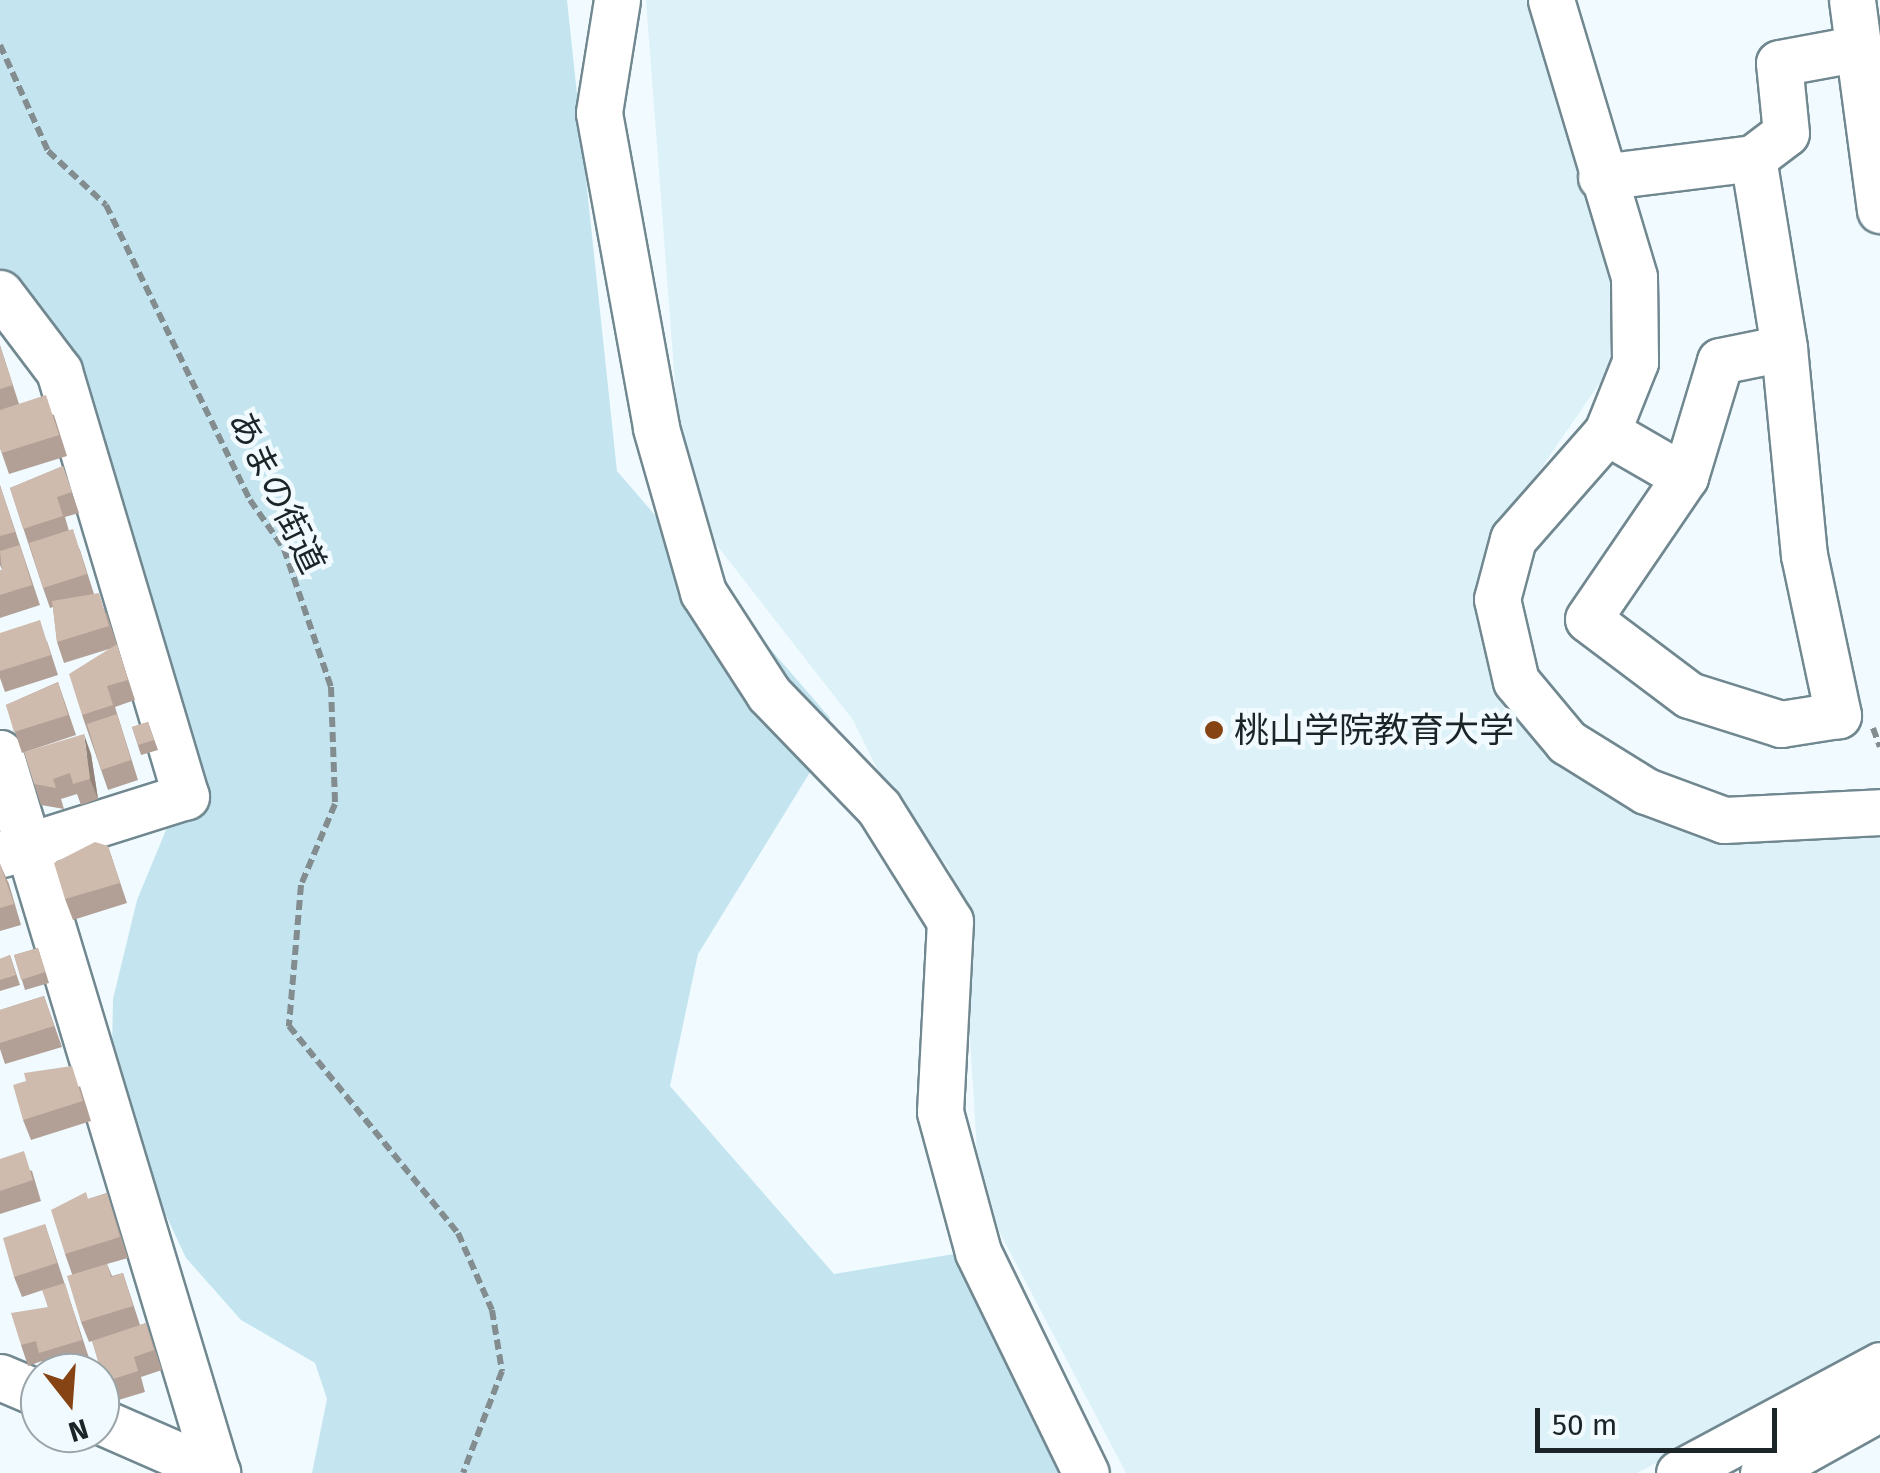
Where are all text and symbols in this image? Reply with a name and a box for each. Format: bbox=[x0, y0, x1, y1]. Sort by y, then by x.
street label: あまの街道 bbox=[220, 404, 334, 580]
place label: 桃山学院教育大学 bbox=[1234, 709, 1514, 751]
marker: 桃山学院教育大学 bbox=[1203, 719, 1225, 741]
north arrow bbox=[20, 1353, 120, 1453]
scale bar bbox=[1540, 1388, 1782, 1450]
text: 50 m bbox=[1552, 1407, 1617, 1443]
text: N bbox=[65, 1412, 92, 1449]

